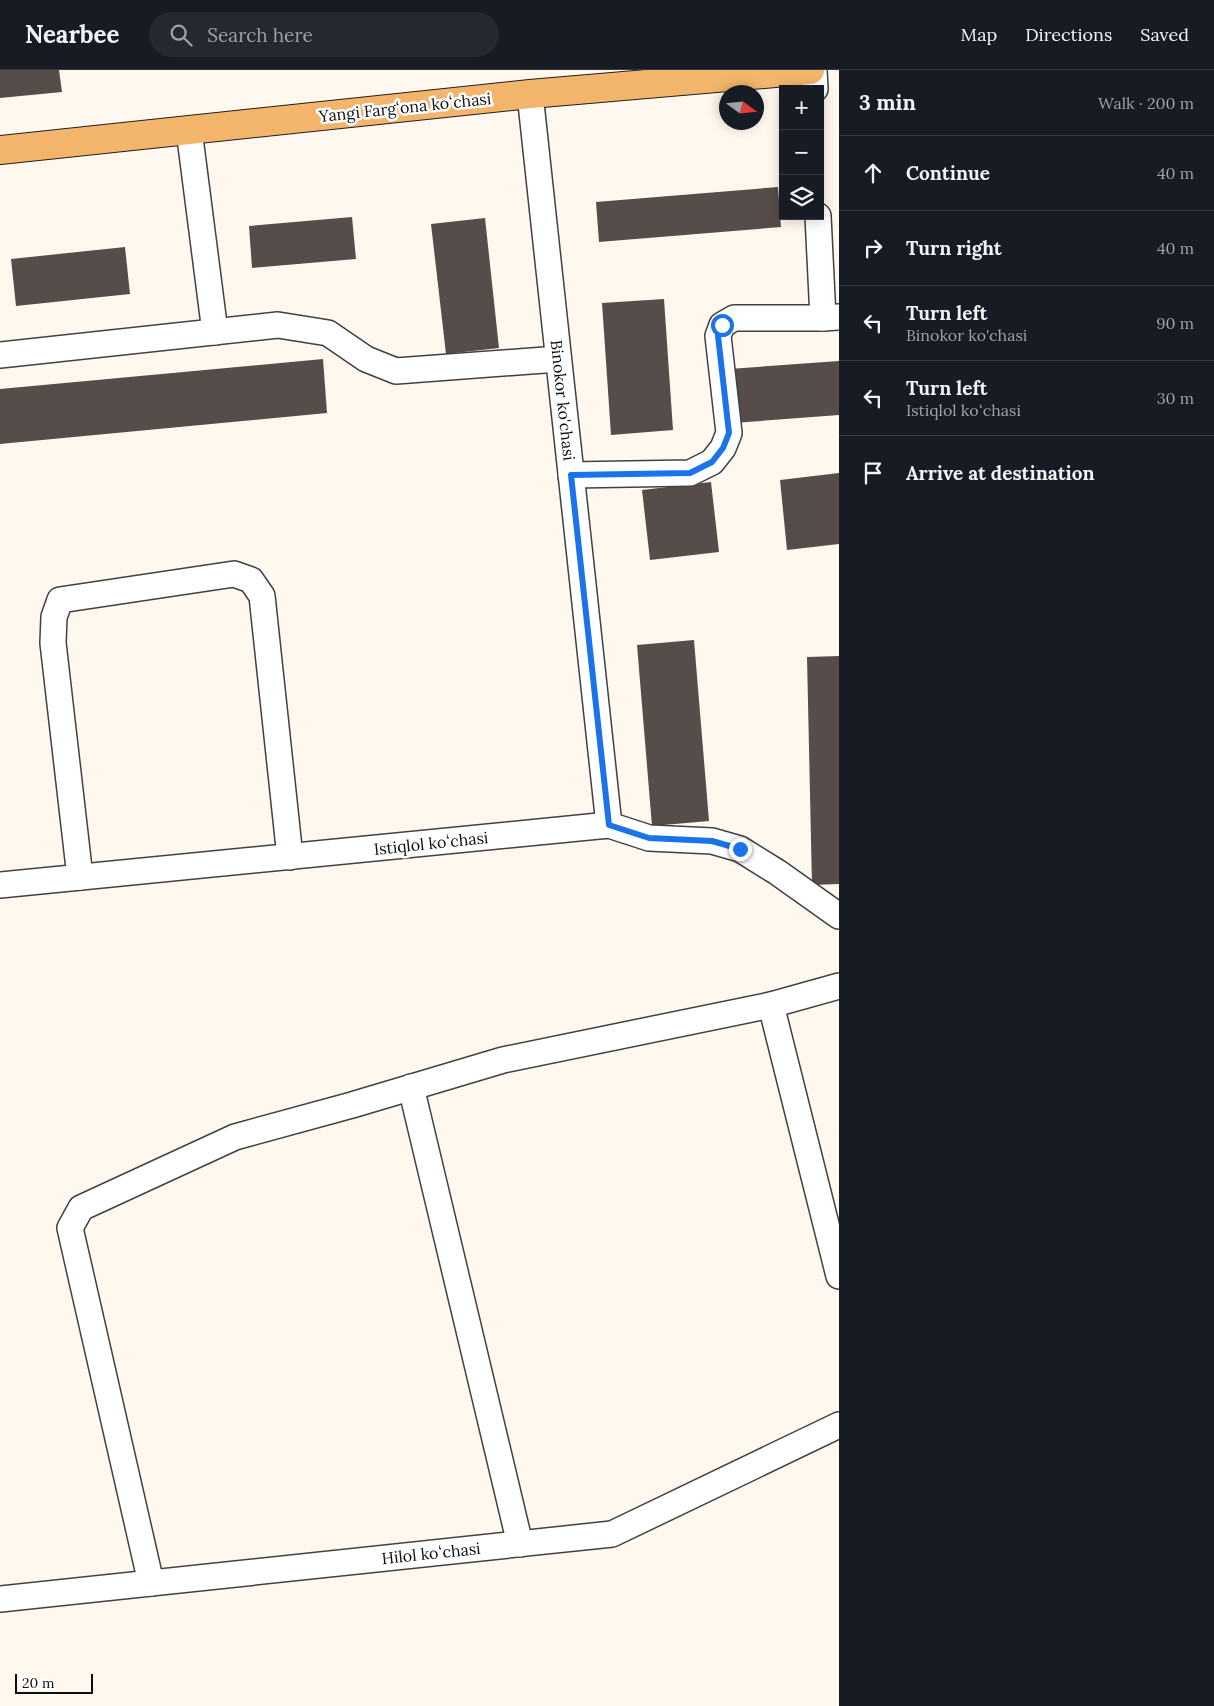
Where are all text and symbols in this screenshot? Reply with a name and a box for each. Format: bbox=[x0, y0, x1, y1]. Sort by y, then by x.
search box bbox=[149, 12, 499, 57]
text: Nearbee bbox=[25, 19, 119, 50]
icon: search bbox=[167, 21, 195, 49]
text: Search here bbox=[207, 23, 313, 47]
text: Map bbox=[961, 23, 997, 46]
text: Directions bbox=[1025, 23, 1112, 46]
text: Saved bbox=[1140, 23, 1189, 46]
north arrow bbox=[719, 85, 764, 130]
map controls bbox=[779, 85, 824, 220]
button: + bbox=[779, 85, 824, 130]
street label: Yangi Fargʻona koʻchasi bbox=[317, 88, 492, 126]
text: 3 min bbox=[859, 89, 916, 116]
text: Walk · 200 m bbox=[1098, 93, 1194, 113]
button: − bbox=[779, 130, 824, 175]
icon: ahead bbox=[859, 159, 887, 187]
text: Continue bbox=[906, 161, 990, 185]
text: 40 m bbox=[1157, 163, 1194, 183]
button: layers bbox=[779, 175, 824, 220]
icon: right bbox=[859, 234, 887, 262]
text: Turn right bbox=[906, 236, 1002, 260]
text: 40 m bbox=[1157, 238, 1194, 258]
text: Turn left bbox=[906, 301, 987, 325]
icon: left bbox=[859, 309, 887, 337]
text: 90 m bbox=[1156, 313, 1194, 333]
route start bbox=[711, 314, 734, 337]
text: Binokor ko'chasi bbox=[906, 325, 1027, 345]
street label: Binokor ko'chasi bbox=[547, 339, 580, 462]
text: Turn left bbox=[906, 376, 987, 400]
icon: left bbox=[859, 384, 887, 412]
text: 30 m bbox=[1157, 388, 1194, 408]
text: Istiqlol koʻchasi bbox=[906, 400, 1021, 420]
icon: arrive bbox=[859, 459, 887, 487]
text: Arrive at destination bbox=[906, 461, 1095, 485]
street label: Istiqlol koʻchasi bbox=[373, 827, 489, 859]
route end bbox=[729, 838, 752, 861]
street label: Hilol koʻchasi bbox=[381, 1538, 481, 1568]
scale bar bbox=[15, 1671, 92, 1694]
text: 20 m bbox=[22, 1674, 54, 1692]

